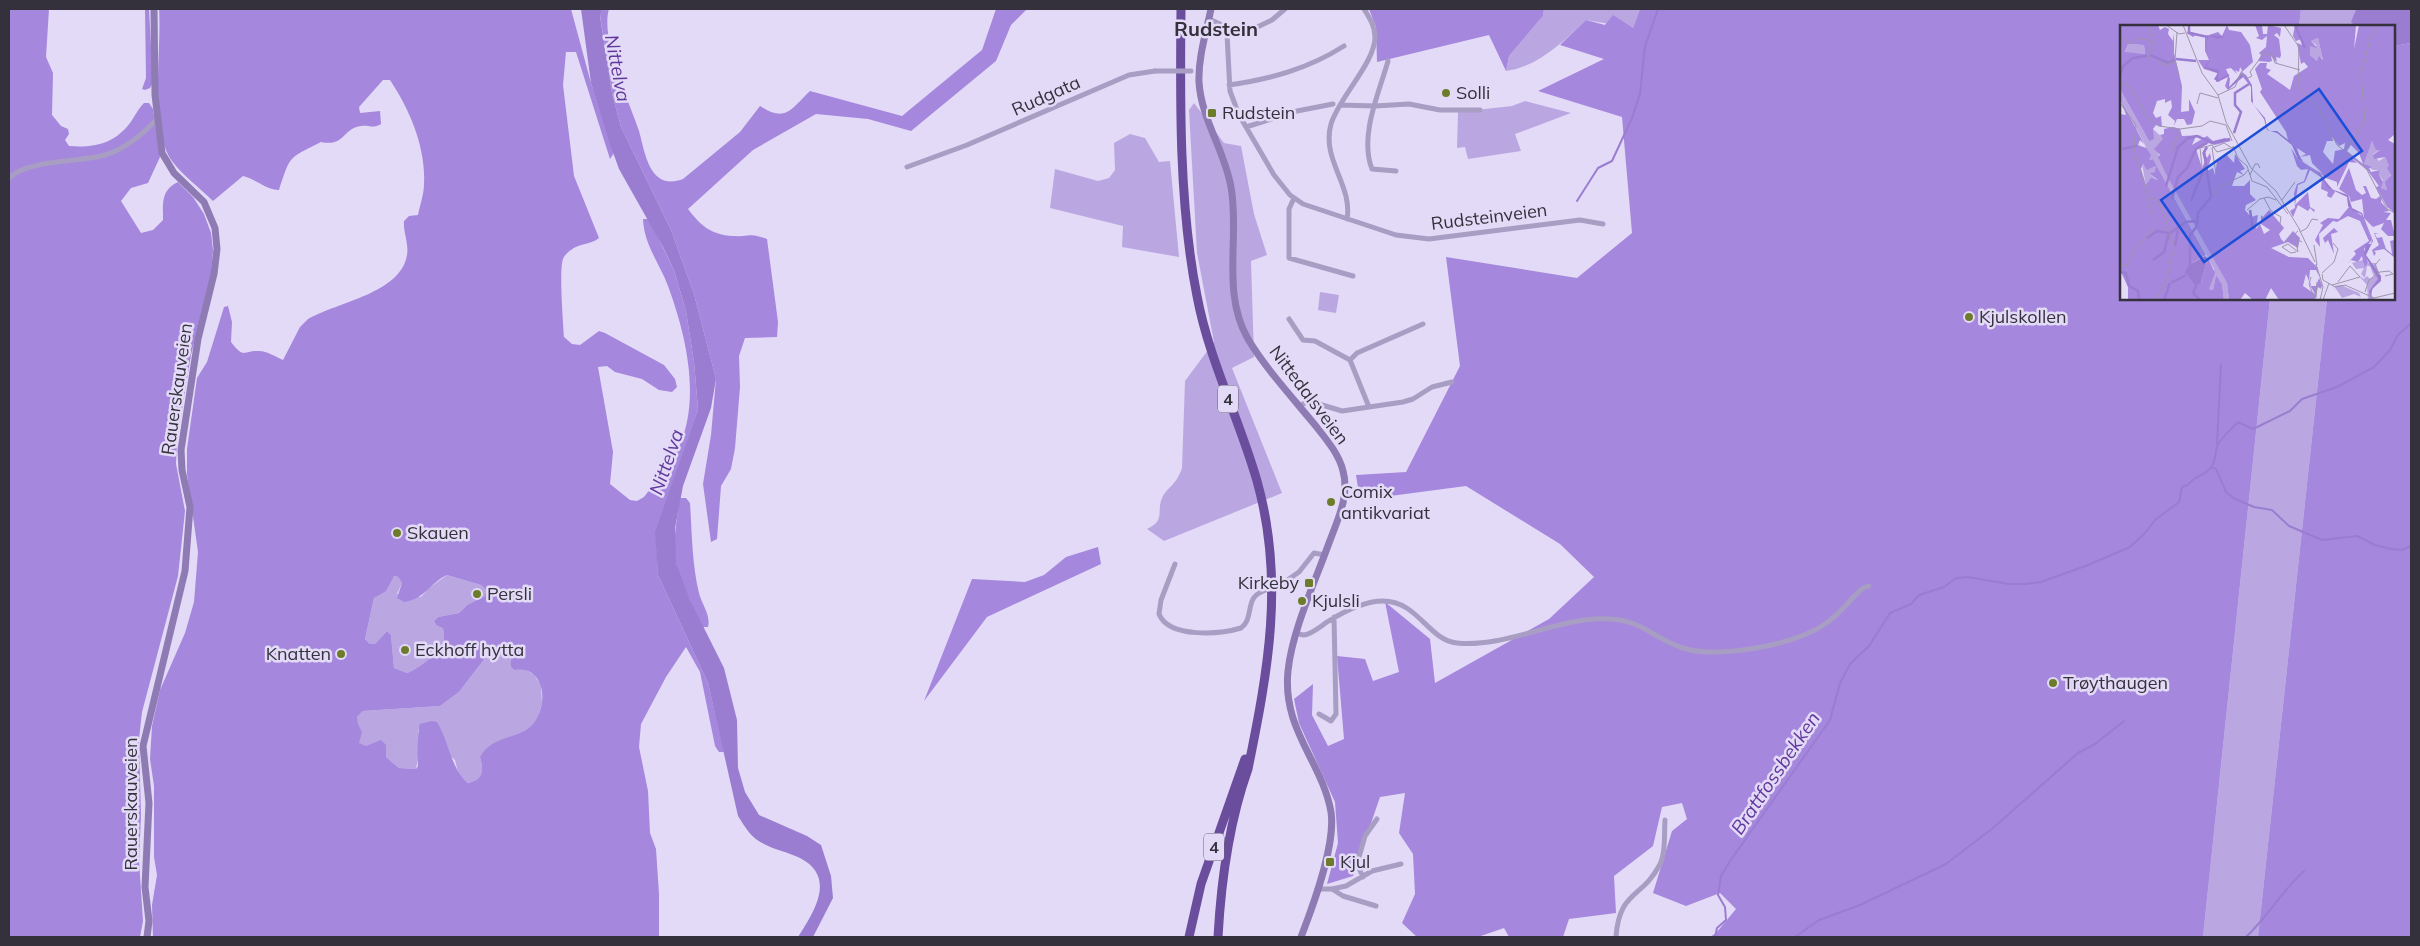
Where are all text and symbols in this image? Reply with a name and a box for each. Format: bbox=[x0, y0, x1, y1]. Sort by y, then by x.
district label: Rudstein bbox=[1174, 16, 1258, 41]
inset map bbox=[2120, 25, 2395, 300]
water label: Nittelva bbox=[600, 32, 636, 104]
street label: Rudgata bbox=[1008, 70, 1084, 121]
place label: Solli bbox=[1456, 81, 1490, 104]
marker: Solli bbox=[1440, 87, 1452, 99]
place label: Rudstein bbox=[1222, 101, 1295, 124]
marker: Rudstein bbox=[1206, 107, 1218, 119]
street label: Rudsteinveien bbox=[1429, 198, 1548, 235]
place label: Kjulskollen bbox=[1979, 305, 2067, 328]
marker: Kjulskollen bbox=[1963, 311, 1975, 323]
street label: Rauerskauveien bbox=[156, 321, 197, 456]
street label: Nittedalsveien bbox=[1265, 341, 1354, 449]
road number: 4 bbox=[1218, 386, 1238, 412]
water label: Nittelva bbox=[644, 426, 688, 498]
place label: Comix antikvariat bbox=[1341, 480, 1430, 524]
marker: Comix antikvariat bbox=[1325, 496, 1337, 508]
place label: Skauen bbox=[407, 521, 469, 544]
marker: Skauen bbox=[391, 527, 403, 539]
place label: Kirkeby bbox=[1238, 571, 1299, 594]
marker: Kirkeby bbox=[1303, 577, 1315, 589]
place label: Persli bbox=[487, 582, 532, 605]
marker: Persli bbox=[471, 588, 483, 600]
place label: Kjulsli bbox=[1312, 589, 1360, 612]
marker: Kjulsli bbox=[1296, 595, 1308, 607]
place label: Eckhoff hytta bbox=[415, 638, 524, 661]
place label: Knatten bbox=[266, 642, 331, 665]
marker: Eckhoff hytta bbox=[399, 644, 411, 656]
marker: Knatten bbox=[335, 648, 347, 660]
place label: Trøythaugen bbox=[2063, 671, 2168, 694]
marker: Trøythaugen bbox=[2047, 677, 2059, 689]
water label: Brattfossbekken bbox=[1725, 707, 1825, 839]
street label: Rauerskauveien bbox=[119, 738, 142, 870]
road number: 4 bbox=[1204, 834, 1224, 860]
place label: Kjul bbox=[1340, 850, 1370, 873]
marker: Kjul bbox=[1324, 856, 1336, 868]

